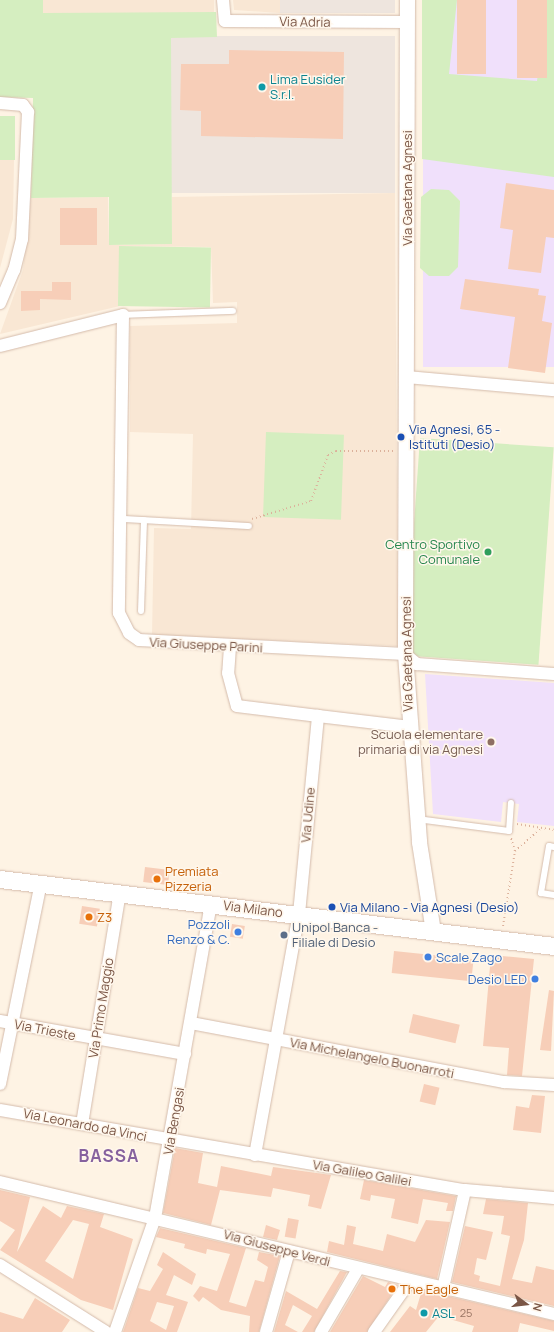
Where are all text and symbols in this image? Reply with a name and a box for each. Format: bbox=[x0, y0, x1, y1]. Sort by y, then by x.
street label: Via Adria bbox=[279, 14, 331, 30]
place label: Lima Eusider S.r.l. bbox=[270, 72, 345, 103]
marker: Lima Eusider S.r.l. bbox=[257, 82, 267, 92]
street label: Via Gaetana Agnesi bbox=[399, 130, 415, 246]
place label: Via Agnesi, 65 - Istituti (Desio) bbox=[409, 422, 500, 453]
marker: Via Agnesi, 65 - Istituti (Desio) bbox=[396, 432, 406, 442]
place label: Centro Sportivo Comunale bbox=[385, 537, 480, 568]
marker: Centro Sportivo Comunale bbox=[483, 547, 493, 557]
street label: Via Gaetana Agnesi bbox=[398, 596, 416, 712]
street label: Via Giuseppe Parini bbox=[149, 634, 263, 656]
place label: Scuola elementare primaria di via Agnesi bbox=[358, 727, 483, 758]
marker: Scuola elementare primaria di via Agnesi bbox=[486, 737, 496, 747]
street label: Via Udine bbox=[298, 787, 318, 843]
place label: Premiata Pizzeria bbox=[165, 864, 219, 895]
marker: Premiata Pizzeria bbox=[152, 874, 162, 884]
street label: Via Milano bbox=[222, 898, 284, 920]
place label: Via Milano - Via Agnesi (Desio) bbox=[340, 899, 519, 915]
marker: Via Milano - Via Agnesi (Desio) bbox=[327, 902, 337, 912]
place label: Z3 bbox=[97, 909, 112, 925]
marker: Z3 bbox=[84, 912, 94, 922]
place label: Pozzoli Renzo & C. bbox=[167, 917, 230, 948]
place label: Unipol Banca - Filiale di Desio bbox=[292, 920, 378, 951]
marker: Pozzoli Renzo & C. bbox=[233, 927, 243, 937]
marker: Unipol Banca - Filiale di Desio bbox=[279, 930, 289, 940]
place label: Scale Zago bbox=[436, 949, 502, 965]
marker: Scale Zago bbox=[423, 952, 433, 962]
street label: Via Primo Maggio bbox=[85, 957, 117, 1059]
place label: Desio LED bbox=[468, 971, 527, 987]
marker: Desio LED bbox=[530, 974, 540, 984]
street label: Via Trieste bbox=[13, 1016, 77, 1044]
street label: Via Michelangelo Buonarroti bbox=[289, 1034, 455, 1082]
street label: Via Bengasi bbox=[160, 1086, 188, 1156]
street label: Via Leonardo da Vinci bbox=[22, 1105, 148, 1145]
district label: BASSA bbox=[79, 1146, 139, 1166]
street label: Via Galileo Galilei bbox=[311, 1157, 413, 1189]
street label: Via Giuseppe Verdi bbox=[222, 1226, 332, 1270]
place label: The Eagle bbox=[400, 1281, 459, 1297]
marker: The Eagle bbox=[387, 1284, 397, 1294]
north arrow bbox=[506, 1284, 546, 1324]
text: N bbox=[530, 1301, 546, 1313]
place label: ASL bbox=[432, 1305, 455, 1321]
house number: 25 bbox=[460, 1306, 472, 1320]
marker: ASL bbox=[419, 1308, 429, 1318]

